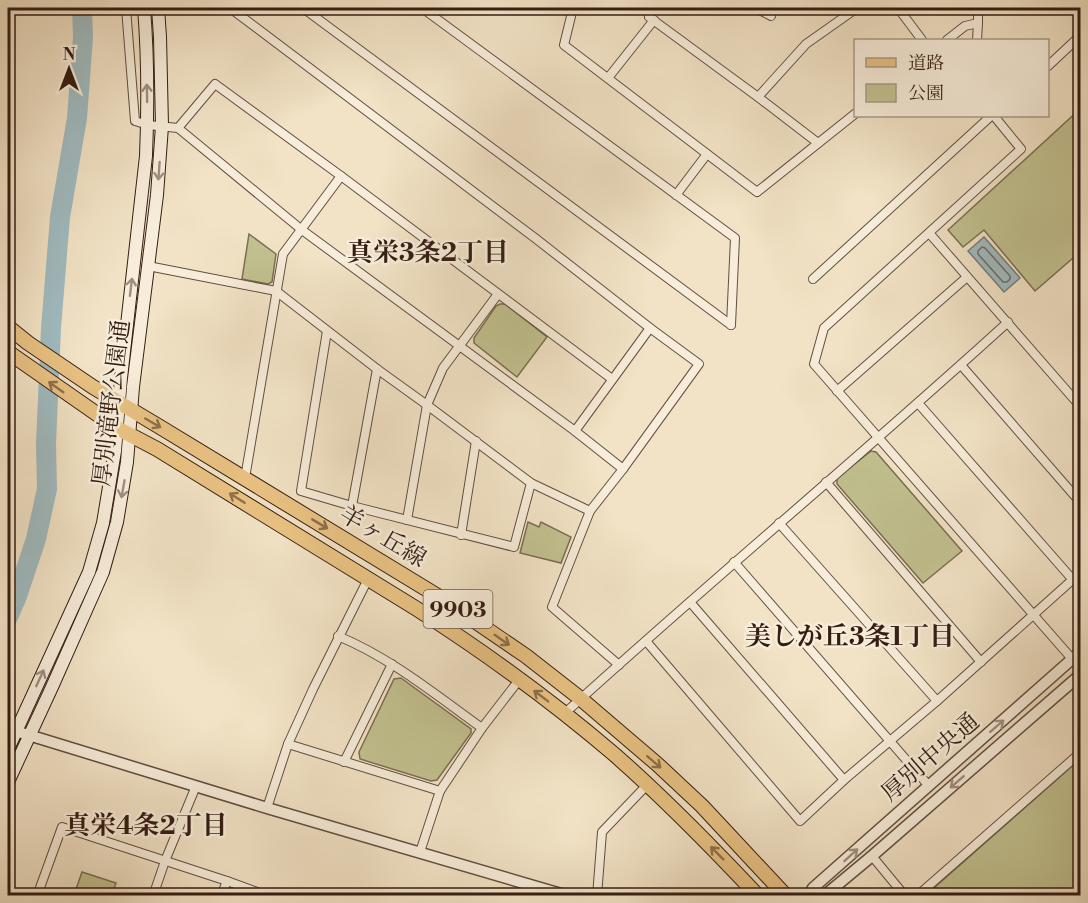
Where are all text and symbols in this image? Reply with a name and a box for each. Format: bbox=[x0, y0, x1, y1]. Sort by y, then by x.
north arrow bbox=[39, 39, 99, 99]
legend bbox=[854, 39, 1049, 117]
text: N bbox=[63, 45, 76, 65]
text: 道路 bbox=[908, 52, 944, 75]
text: 公園 bbox=[908, 82, 944, 105]
one-way arrow bbox=[141, 83, 153, 103]
one-way arrow bbox=[153, 160, 164, 180]
district label: 真栄3条2丁目 bbox=[347, 237, 509, 269]
one-way arrow bbox=[126, 277, 137, 297]
street label: 厚別滝野公園通 bbox=[87, 318, 137, 488]
one-way arrow bbox=[48, 381, 64, 393]
one-way arrow bbox=[144, 417, 161, 429]
one-way arrow bbox=[117, 478, 128, 498]
one-way arrow bbox=[229, 491, 246, 503]
street label: 羊ヶ丘線 bbox=[334, 499, 431, 574]
one-way arrow bbox=[311, 518, 328, 530]
road number: 9903 bbox=[424, 590, 492, 628]
district label: 美しが丘3条1丁目 bbox=[745, 621, 955, 653]
one-way arrow bbox=[494, 634, 510, 646]
one-way arrow bbox=[35, 669, 47, 687]
one-way arrow bbox=[533, 689, 549, 702]
street label: 厚別中央通 bbox=[876, 707, 986, 808]
one-way arrow bbox=[989, 719, 1004, 733]
one-way arrow bbox=[646, 755, 661, 769]
one-way arrow bbox=[950, 775, 965, 789]
district label: 真栄4条2丁目 bbox=[64, 810, 228, 842]
one-way arrow bbox=[710, 846, 725, 861]
one-way arrow bbox=[843, 848, 858, 862]

